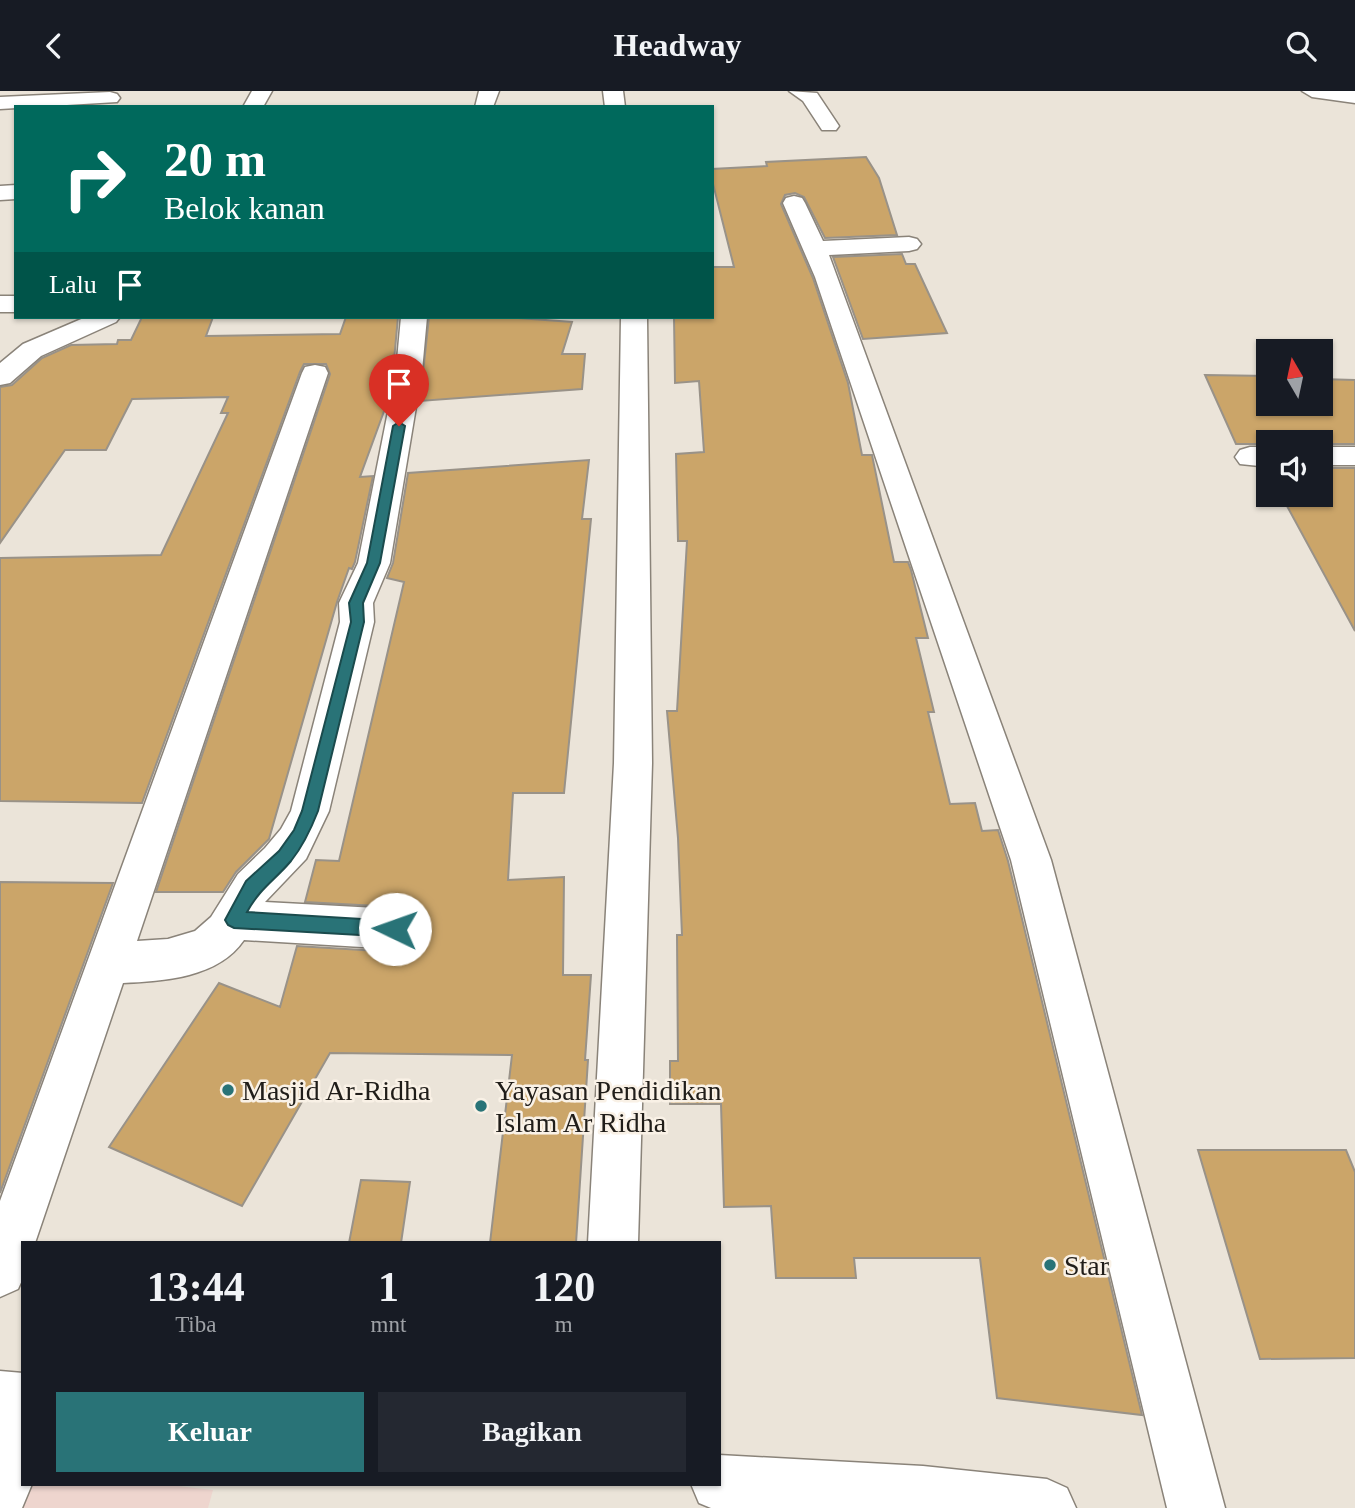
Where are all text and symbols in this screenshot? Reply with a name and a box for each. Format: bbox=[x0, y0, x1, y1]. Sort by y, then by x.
icon: back bbox=[35, 27, 73, 65]
text: Headway bbox=[614, 27, 742, 63]
icon: search bbox=[1282, 27, 1320, 65]
text: 20 m bbox=[164, 132, 266, 187]
icon: right bbox=[49, 133, 140, 224]
text: Belok kanan bbox=[164, 190, 325, 226]
icon: arrive bbox=[111, 266, 149, 304]
text: Lalu bbox=[49, 270, 97, 299]
north arrow bbox=[1256, 339, 1334, 417]
map controls bbox=[1256, 339, 1333, 507]
pin bbox=[369, 354, 429, 426]
icon: arrive bbox=[380, 365, 418, 403]
button: sound bbox=[1256, 430, 1333, 507]
position arrow bbox=[358, 892, 432, 966]
place label: Masjid Ar-Ridha bbox=[242, 1075, 431, 1106]
place label: Yayasan Pendidikan Islam Ar Ridha bbox=[495, 1075, 722, 1138]
marker: Masjid Ar-Ridha bbox=[220, 1082, 236, 1098]
marker: Yayasan Pendidikan Islam Ar Ridha bbox=[473, 1098, 489, 1114]
place label: Star bbox=[1064, 1250, 1110, 1281]
marker: Star bbox=[1042, 1257, 1058, 1273]
text: 13:44 bbox=[147, 1264, 245, 1310]
text: 1 bbox=[378, 1264, 399, 1310]
text: 120 bbox=[532, 1264, 595, 1310]
text: Tiba bbox=[175, 1312, 216, 1337]
text: mnt bbox=[371, 1312, 406, 1337]
text: m bbox=[555, 1312, 573, 1337]
button: Keluar bbox=[56, 1392, 364, 1472]
button: Bagikan bbox=[378, 1392, 686, 1472]

